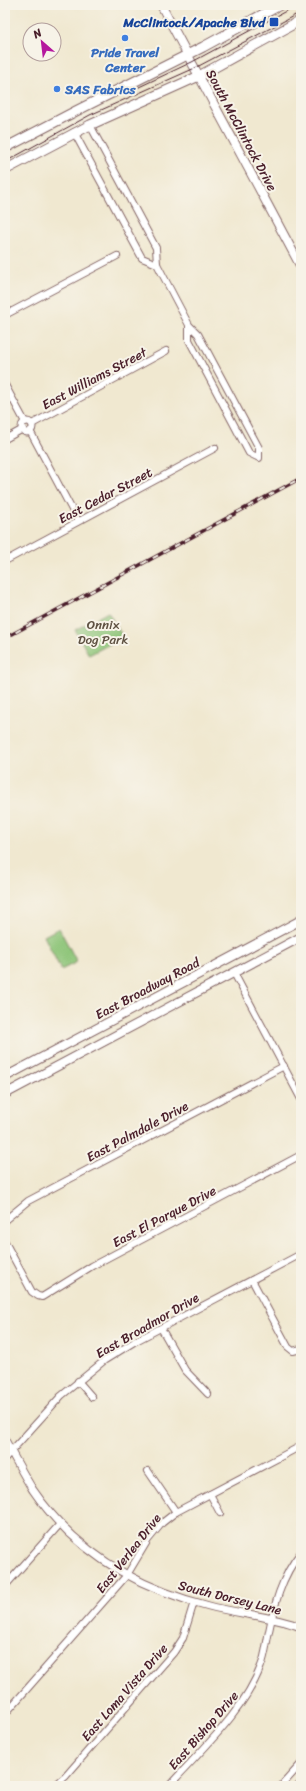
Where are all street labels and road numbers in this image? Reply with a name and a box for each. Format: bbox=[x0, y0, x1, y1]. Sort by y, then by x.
street label: South McClintock Drive bbox=[200, 65, 284, 196]
street label: East Williams Street bbox=[37, 341, 152, 416]
street label: East Cedar Street bbox=[54, 461, 157, 530]
street label: East Broadway Road bbox=[91, 951, 205, 1026]
street label: East Palmdale Drive bbox=[82, 1095, 193, 1168]
street label: East El Parque Drive bbox=[108, 1179, 221, 1254]
street label: East Broadmor Drive bbox=[91, 1286, 203, 1365]
street label: East Verlea Drive bbox=[90, 1508, 167, 1598]
street label: South Dorsey Lane bbox=[176, 1574, 284, 1621]
street label: East Loma Vista Drive bbox=[75, 1638, 174, 1747]
street label: East Bishop Drive bbox=[162, 1685, 245, 1775]

